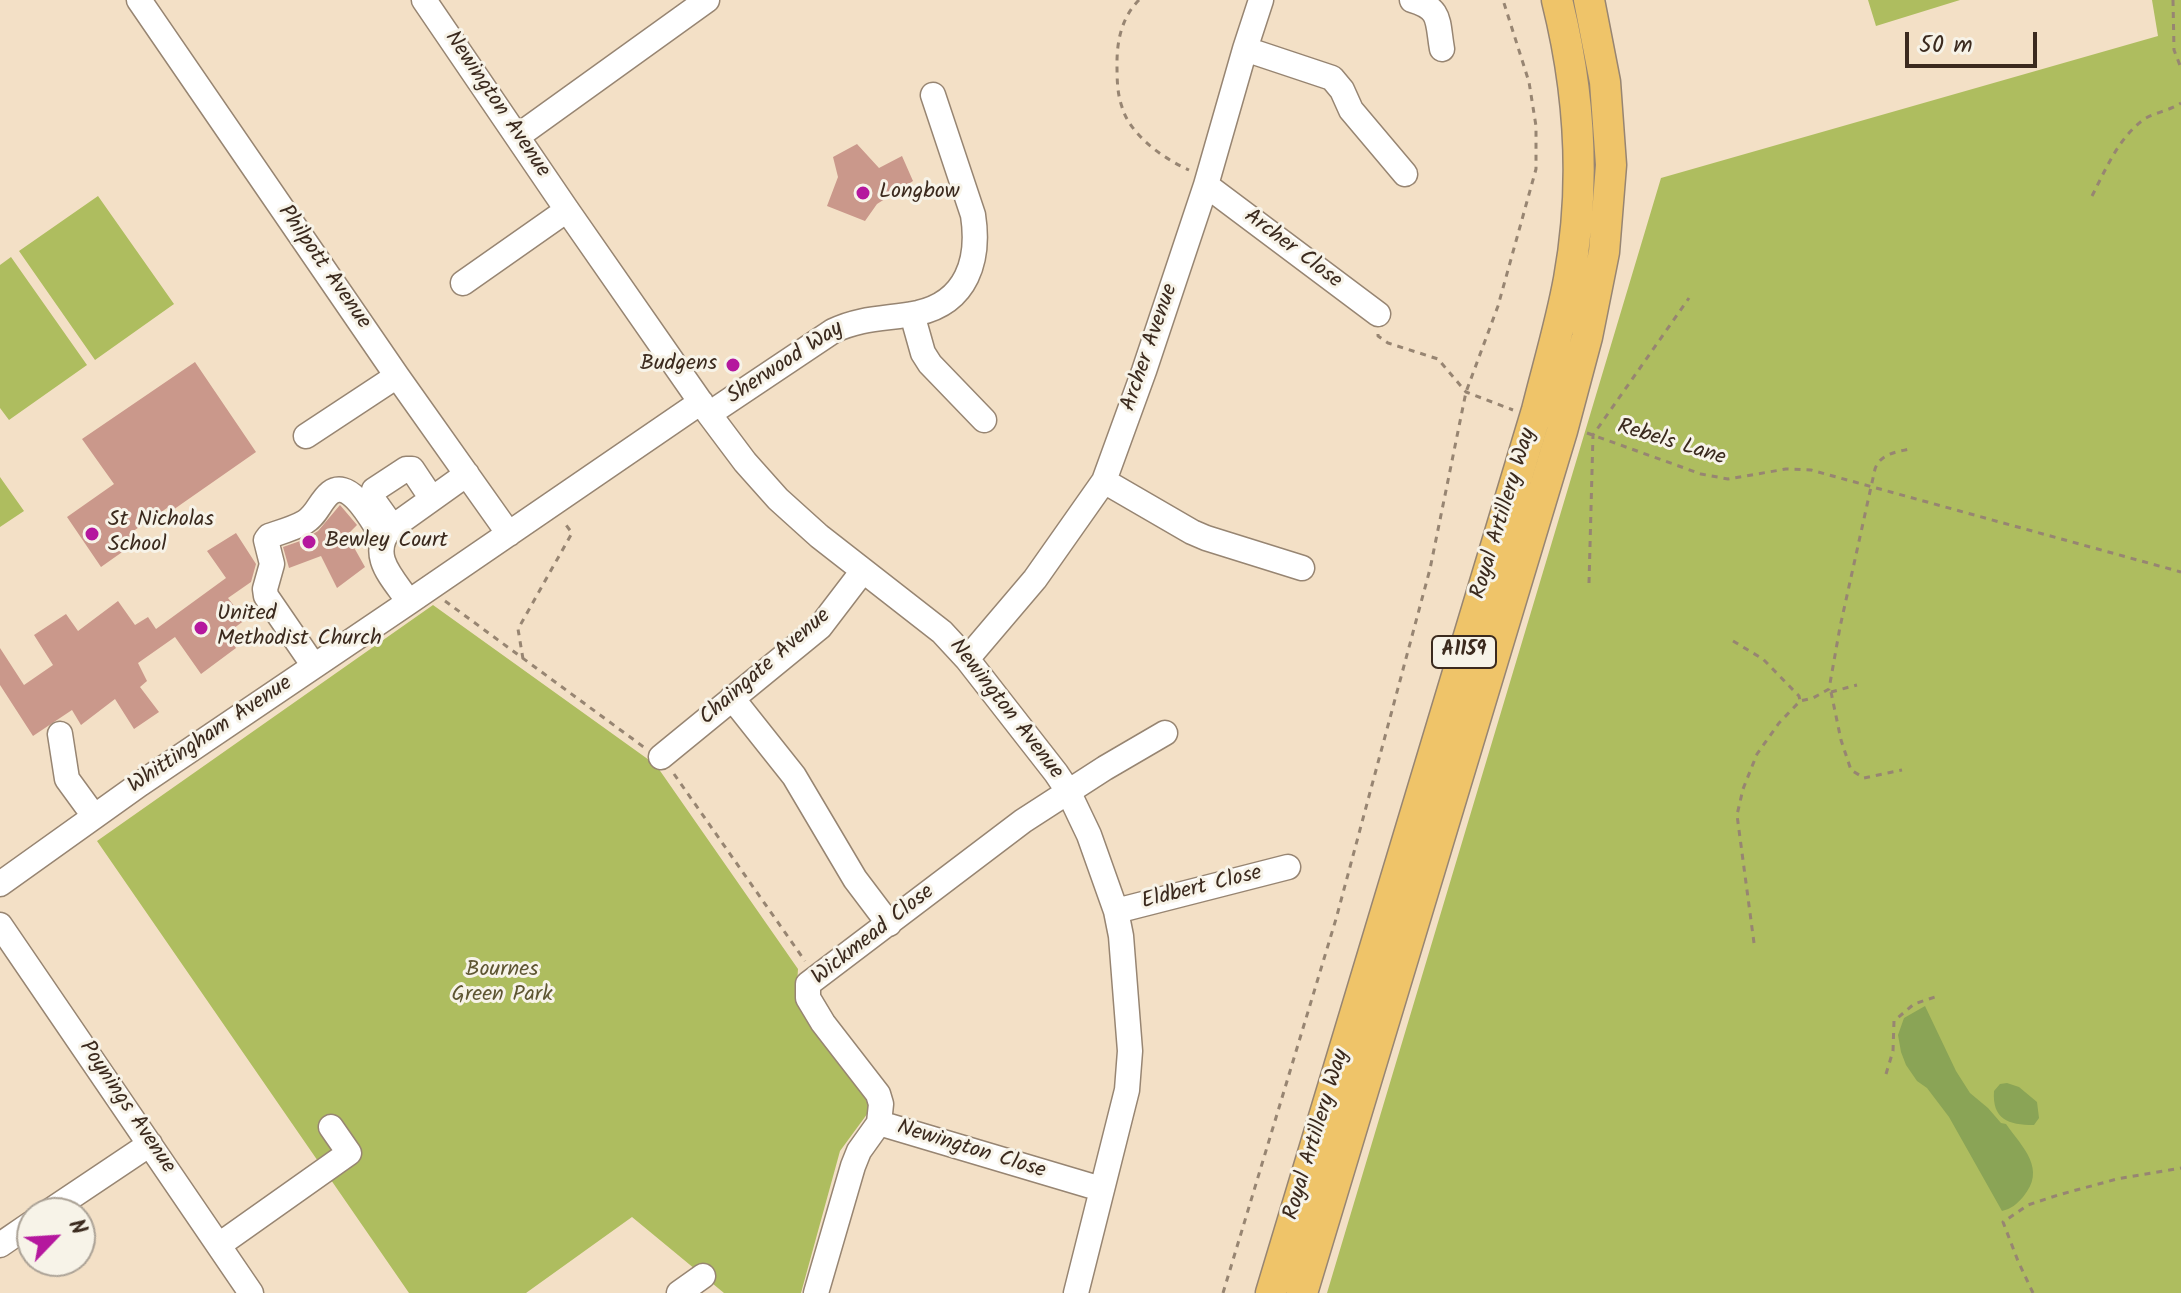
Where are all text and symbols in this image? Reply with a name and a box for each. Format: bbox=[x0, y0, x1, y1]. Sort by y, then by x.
scale bar bbox=[1909, 16, 2041, 66]
text: 50 m bbox=[1919, 26, 1973, 65]
street label: Newington Avenue bbox=[437, 27, 555, 183]
place label: Longbow bbox=[879, 180, 959, 206]
marker: Longbow bbox=[854, 184, 872, 202]
street label: Philpott Avenue bbox=[270, 201, 376, 335]
street label: Archer Close bbox=[1238, 205, 1346, 295]
street label: Archer Avenue bbox=[1117, 281, 1185, 415]
street label: Sherwood Way bbox=[723, 317, 849, 411]
place label: Budgens bbox=[640, 352, 717, 378]
marker: Budgens bbox=[724, 356, 742, 374]
street label: Rebels Lane bbox=[1614, 415, 1728, 473]
street label: Royal Artillery Way bbox=[1467, 426, 1543, 602]
place label: St Nicholas School bbox=[108, 508, 214, 560]
marker: St Nicholas School bbox=[83, 525, 101, 543]
place label: Bewley Court bbox=[325, 529, 448, 555]
marker: Bewley Court bbox=[300, 533, 318, 551]
place label: United Methodist Church bbox=[217, 602, 382, 654]
street label: Chaingate Avenue bbox=[695, 604, 837, 732]
marker: United Methodist Church bbox=[192, 619, 210, 637]
street label: Newington Avenue bbox=[942, 635, 1068, 785]
road number: A1159 bbox=[1432, 636, 1496, 668]
street label: Whittingham Avenue bbox=[124, 671, 298, 801]
street label: Eldbert Close bbox=[1139, 861, 1265, 917]
street label: Wickmead Close bbox=[808, 880, 940, 992]
park label: Bournes Green Park bbox=[452, 958, 552, 1010]
street label: Poynings Avenue bbox=[72, 1037, 180, 1179]
street label: Royal Artillery Way bbox=[1280, 1047, 1356, 1223]
street label: Newington Close bbox=[894, 1116, 1048, 1186]
north arrow bbox=[16, 1197, 96, 1277]
text: N bbox=[58, 1214, 95, 1241]

